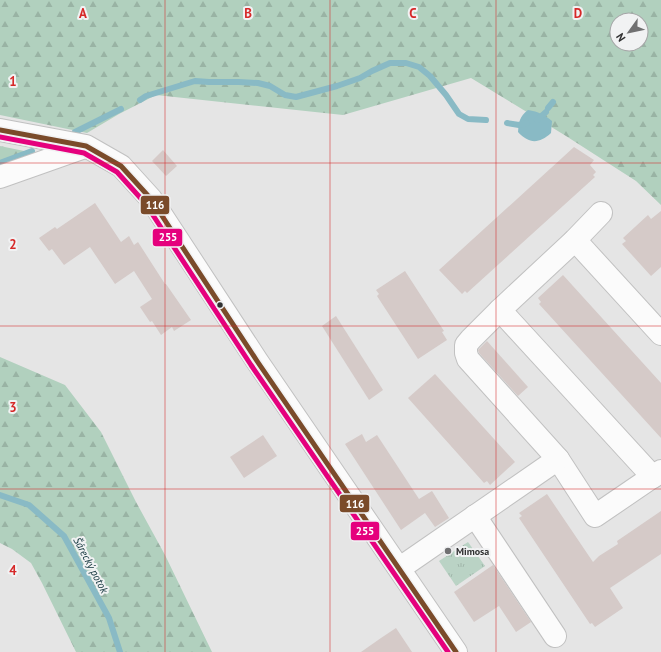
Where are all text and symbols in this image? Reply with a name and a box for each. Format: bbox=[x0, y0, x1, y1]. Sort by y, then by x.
text: A bbox=[79, 5, 87, 22]
text: B bbox=[244, 5, 252, 22]
text: C bbox=[409, 5, 417, 22]
text: D bbox=[574, 5, 582, 22]
north arrow bbox=[609, 12, 649, 52]
text: N bbox=[613, 31, 628, 44]
text: 1 bbox=[9, 73, 17, 90]
line badge: 116 bbox=[140, 195, 170, 215]
text: 116 bbox=[146, 198, 164, 212]
line badge: 255 bbox=[152, 228, 183, 247]
text: 255 bbox=[159, 230, 177, 244]
text: 2 bbox=[9, 236, 17, 253]
unlabelled marker bbox=[215, 300, 225, 310]
text: 3 bbox=[9, 399, 17, 416]
line badge: 116 bbox=[339, 494, 370, 513]
text: 116 bbox=[346, 497, 364, 511]
line badge: 255 bbox=[350, 521, 380, 541]
text: 255 bbox=[356, 524, 374, 538]
water label: Šárecký potok bbox=[70, 535, 112, 596]
place label: Mimosa bbox=[456, 545, 489, 558]
marker: Mimosa bbox=[443, 546, 453, 556]
text: 4 bbox=[9, 562, 17, 579]

